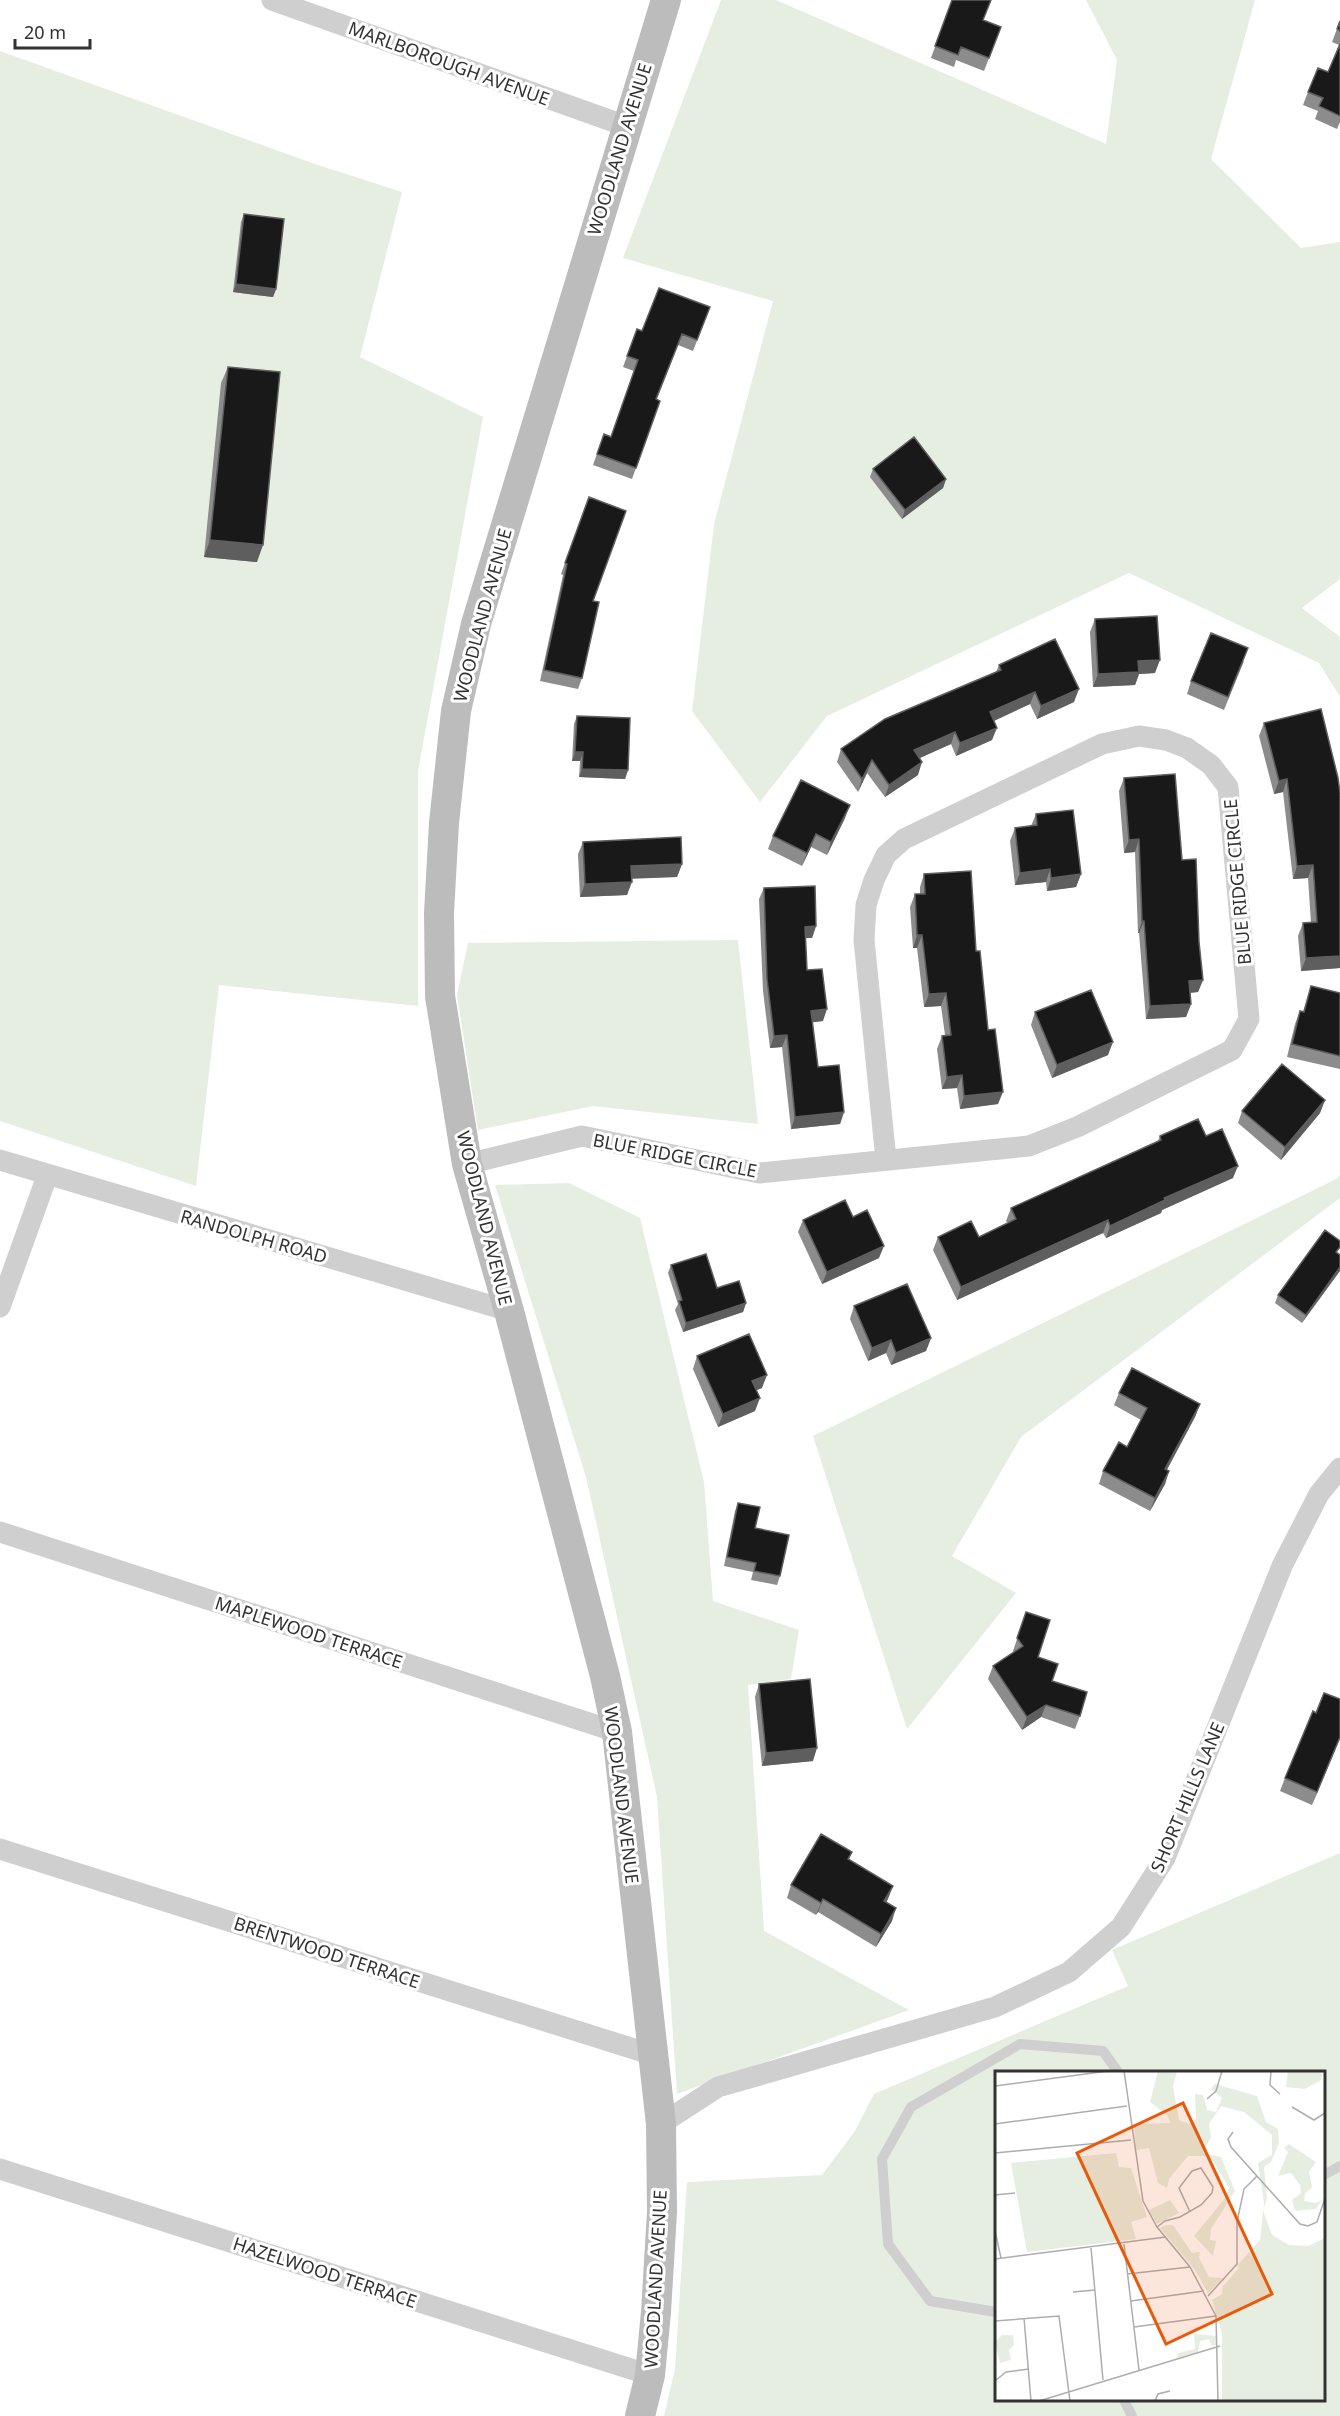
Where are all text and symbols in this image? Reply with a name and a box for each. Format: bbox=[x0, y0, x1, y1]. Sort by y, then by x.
scale bar bbox=[15, 12, 90, 50]
street label: MARLBOROUGH AVENUE bbox=[345, 15, 553, 111]
text: 20 m bbox=[24, 20, 66, 44]
street label: WOODLAND AVENUE bbox=[581, 60, 657, 238]
street label: WOODLAND AVENUE bbox=[447, 526, 517, 704]
street label: BLUE RIDGE CIRCLE bbox=[1218, 798, 1256, 966]
street label: BLUE RIDGE CIRCLE bbox=[591, 1127, 759, 1183]
street label: WOODLAND AVENUE bbox=[452, 1128, 518, 1308]
street label: RANDOLPH ROAD bbox=[178, 1204, 330, 1268]
street label: MAPLEWOOD TERRACE bbox=[212, 1590, 406, 1674]
street label: WOODLAND AVENUE bbox=[599, 1705, 645, 1885]
street label: SHORT HILLS LANE bbox=[1145, 1718, 1229, 1876]
street label: BRENTWOOD TERRACE bbox=[231, 1911, 423, 1993]
inset map bbox=[995, 2071, 1325, 2401]
street label: WOODLAND AVENUE bbox=[638, 2189, 672, 2369]
street label: HAZELWOOD TERRACE bbox=[230, 2231, 420, 2313]

